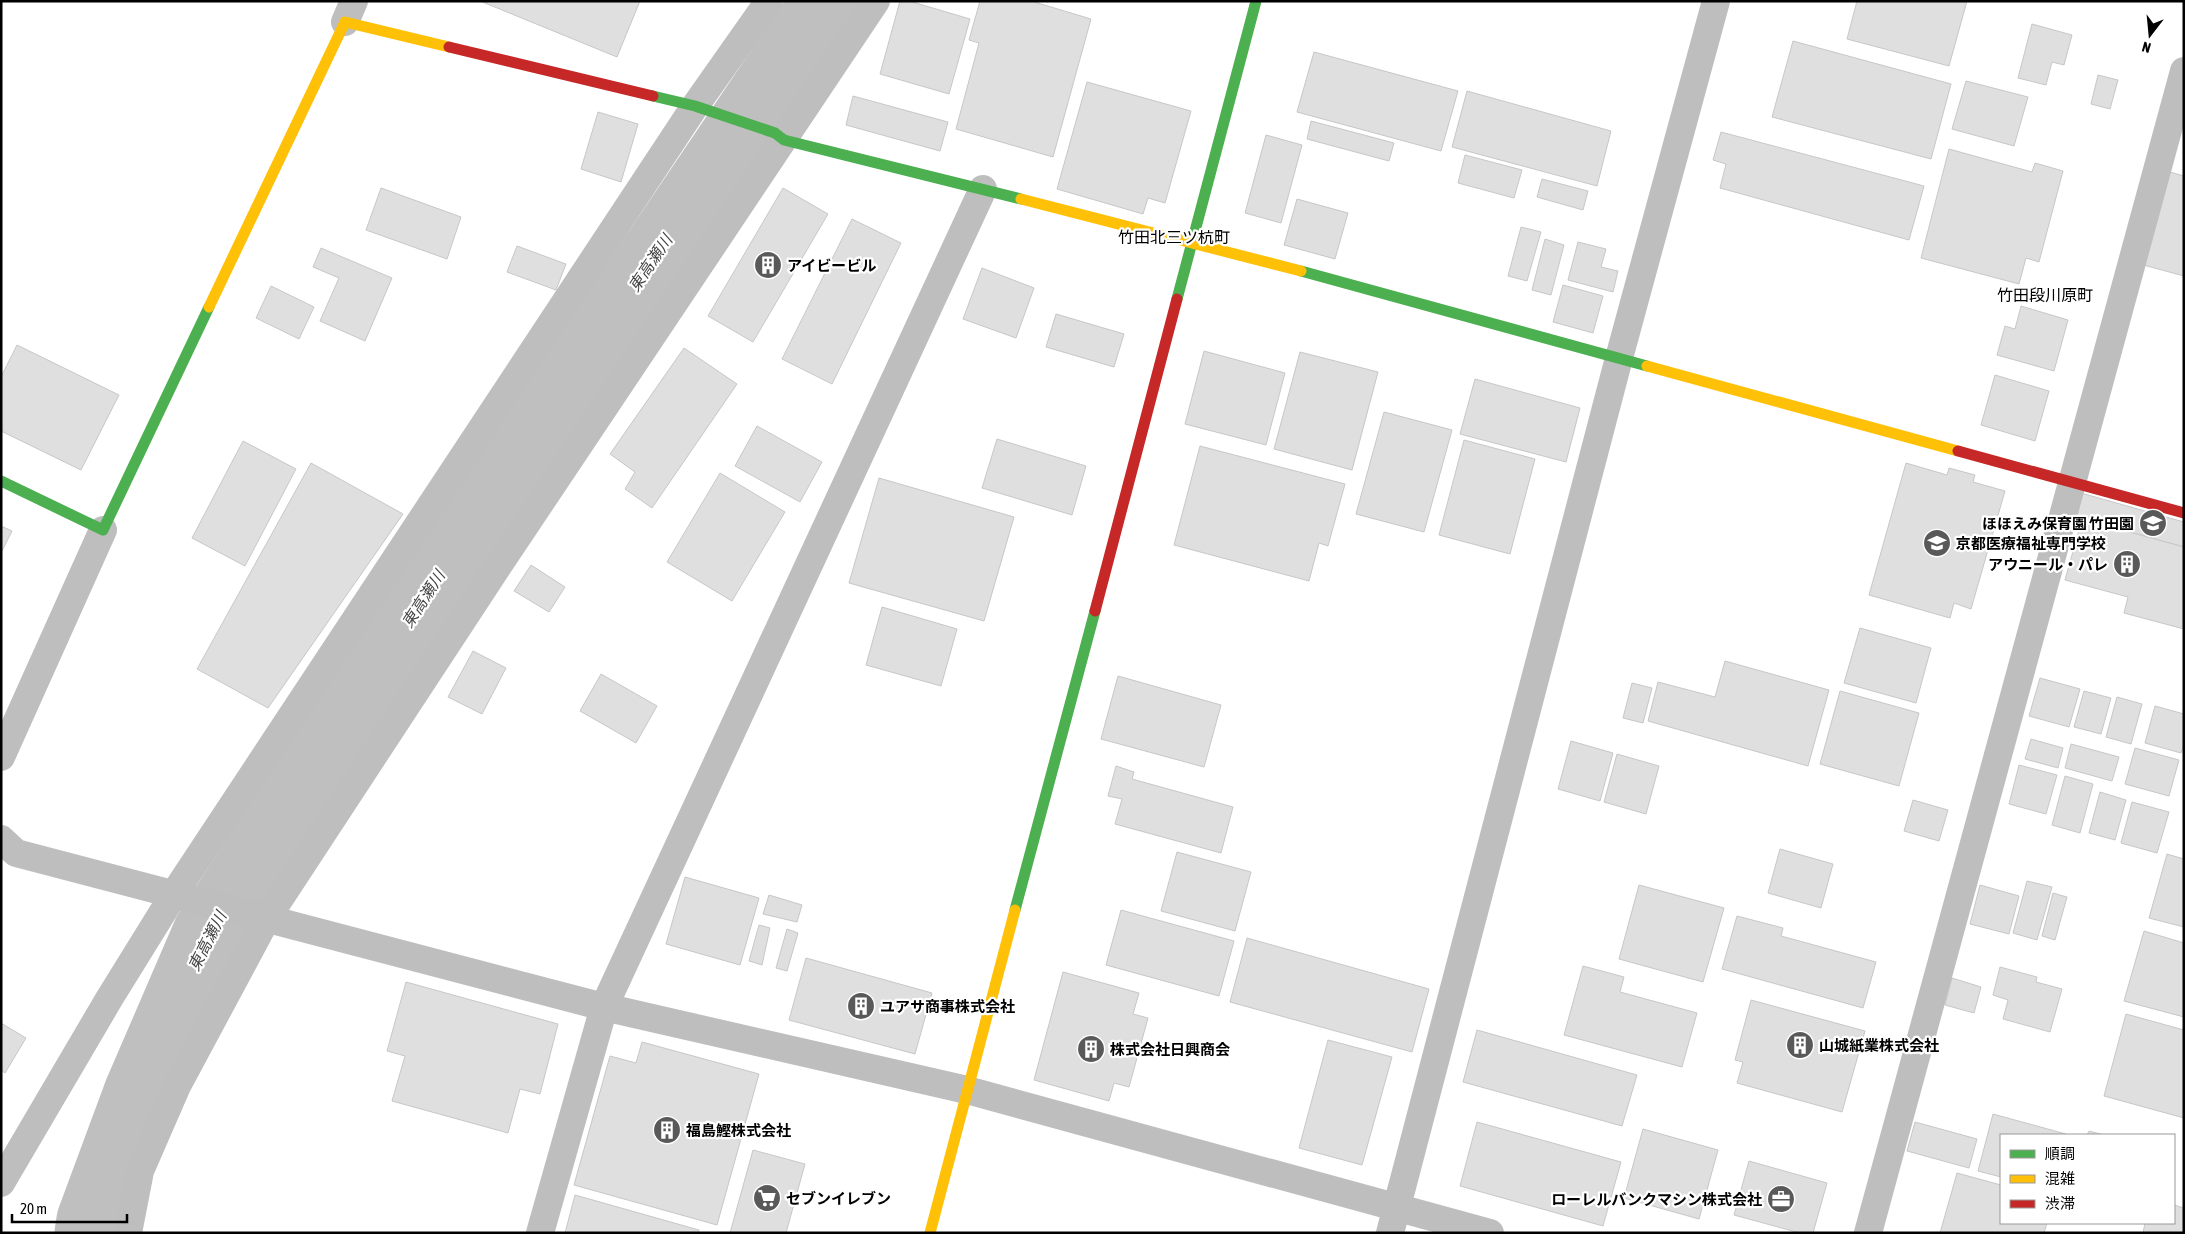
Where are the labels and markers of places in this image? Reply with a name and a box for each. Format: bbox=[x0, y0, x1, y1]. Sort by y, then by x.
building icon: アイビービル bbox=[753, 250, 783, 280]
place label: アイビービル bbox=[787, 257, 876, 274]
school or university icon: ほほえみ保育園 竹田園 bbox=[2138, 508, 2168, 538]
place label: ほほえみ保育園 竹田園 bbox=[1982, 515, 2134, 532]
school or university icon: 京都医療福祉専門学校 bbox=[1922, 528, 1952, 558]
place label: 京都医療福祉専門学校 bbox=[1956, 535, 2106, 552]
building icon: アウニール・パレ bbox=[2112, 549, 2142, 579]
place label: アウニール・パレ bbox=[1988, 556, 2108, 573]
building icon: ユアサ商事株式会社 bbox=[846, 991, 876, 1021]
place label: ユアサ商事株式会社 bbox=[880, 998, 1015, 1015]
building icon: 山城紙業株式会社 bbox=[1785, 1030, 1815, 1060]
building icon: 株式会社日興商会 bbox=[1076, 1034, 1106, 1064]
place label: 山城紙業株式会社 bbox=[1819, 1037, 1939, 1054]
place label: 株式会社日興商会 bbox=[1110, 1041, 1230, 1058]
building icon: 福島鰹株式会社 bbox=[652, 1115, 682, 1145]
place label: 福島鰹株式会社 bbox=[685, 1122, 791, 1139]
supermarket icon: セブンイレブン bbox=[752, 1183, 782, 1213]
office icon: ローレルバンクマシン株式会社 bbox=[1766, 1184, 1796, 1214]
place label: セブンイレブン bbox=[786, 1190, 891, 1207]
place label: ローレルバンクマシン株式会社 bbox=[1551, 1191, 1762, 1208]

